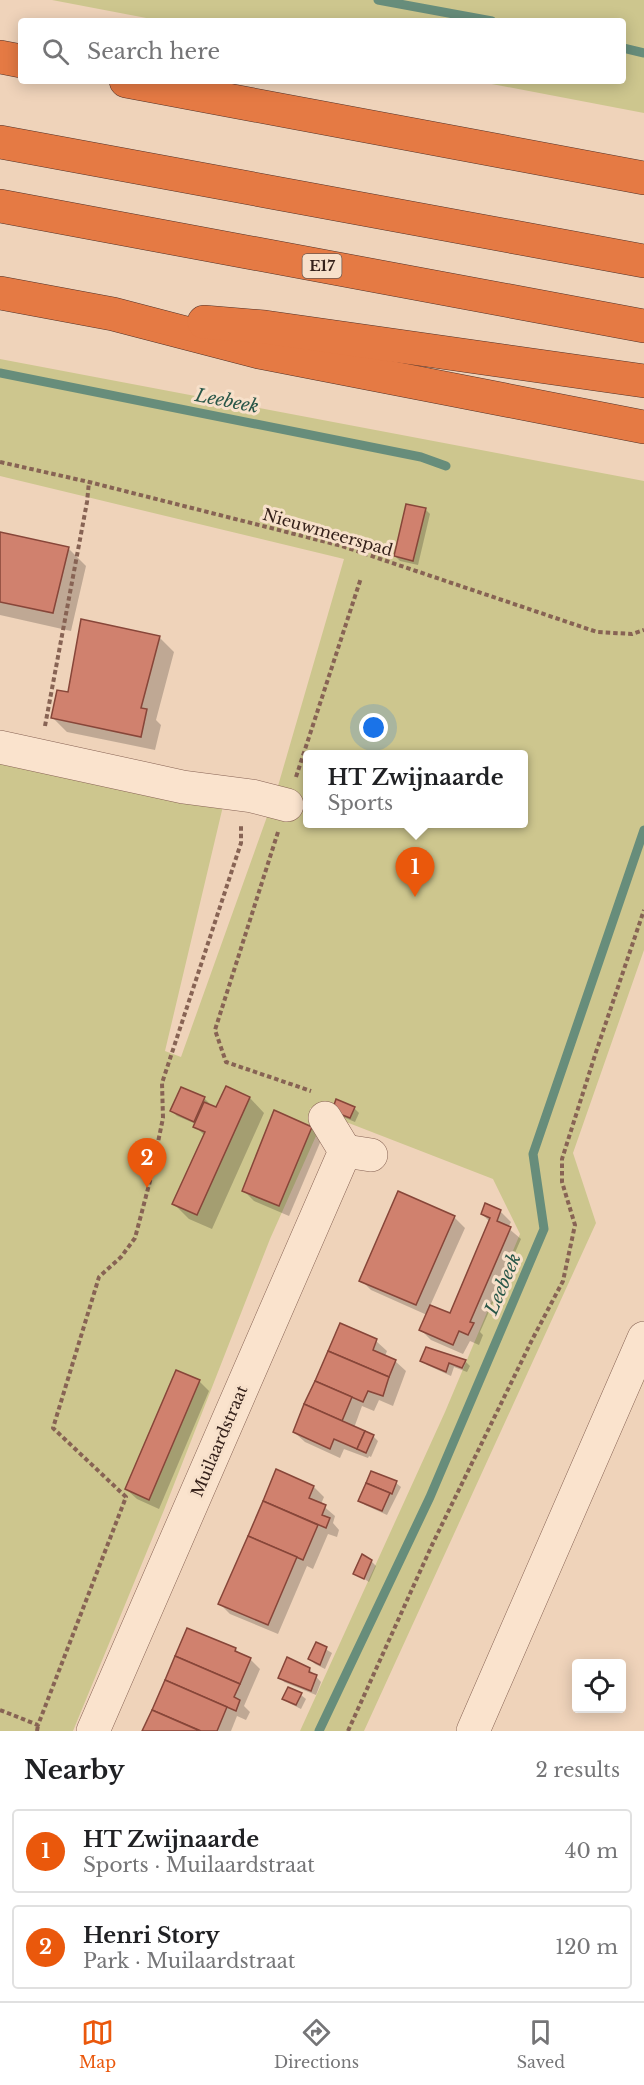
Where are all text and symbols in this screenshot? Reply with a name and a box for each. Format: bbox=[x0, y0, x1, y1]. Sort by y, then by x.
search box bbox=[18, 18, 626, 84]
icon: search bbox=[39, 35, 72, 68]
text: Search here bbox=[87, 38, 220, 65]
road number: E17 bbox=[302, 254, 342, 278]
water label: Leebeek bbox=[192, 384, 261, 418]
street label: Nieuwmeerspad bbox=[261, 504, 395, 560]
your location bbox=[359, 713, 388, 742]
popup bbox=[303, 750, 528, 828]
text: HT Zwijnaarde bbox=[327, 764, 504, 791]
text: Sports bbox=[327, 791, 393, 815]
pin: 1 bbox=[396, 848, 434, 897]
pin: 2 bbox=[128, 1138, 166, 1188]
water label: Leebeek bbox=[480, 1250, 526, 1319]
street label: Muilaardstraat bbox=[187, 1382, 251, 1500]
map controls bbox=[572, 1659, 626, 1713]
button: locate bbox=[572, 1659, 626, 1713]
text: Nearby bbox=[24, 1754, 125, 1786]
text: 2 results bbox=[536, 1758, 620, 1782]
text: HT Zwijnaarde bbox=[83, 1826, 259, 1853]
text: 1 bbox=[41, 1839, 50, 1863]
text: 40 m bbox=[565, 1839, 618, 1863]
text: Sports · Muilaardstraat bbox=[83, 1853, 315, 1877]
text: Henri Story bbox=[83, 1922, 219, 1949]
text: 2 bbox=[39, 1935, 52, 1959]
text: 120 m bbox=[555, 1935, 618, 1959]
text: Park · Muilaardstraat bbox=[83, 1949, 295, 1973]
tab: Map bbox=[79, 2016, 116, 2072]
tab: Directions bbox=[274, 2016, 359, 2072]
tab: Saved bbox=[517, 2016, 565, 2072]

